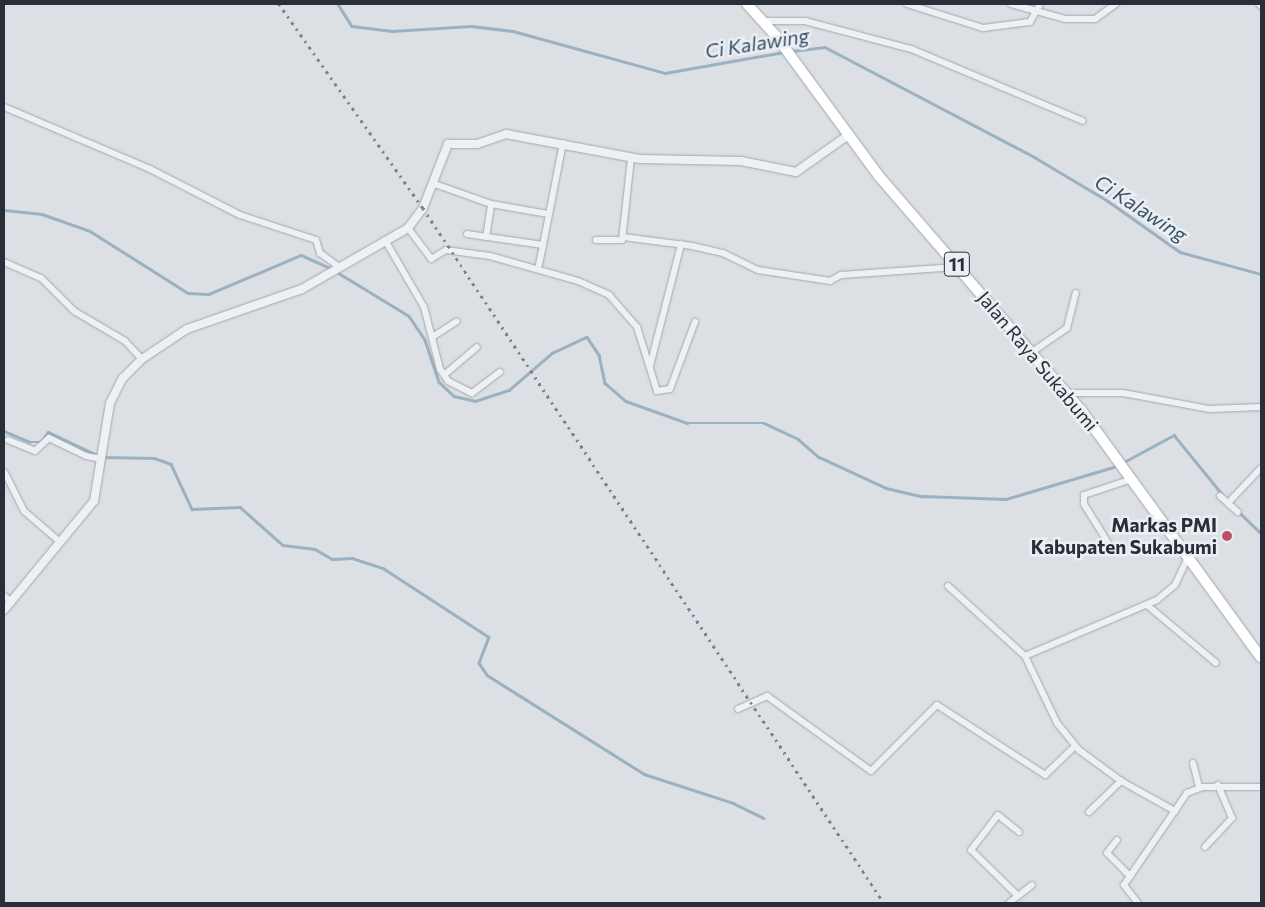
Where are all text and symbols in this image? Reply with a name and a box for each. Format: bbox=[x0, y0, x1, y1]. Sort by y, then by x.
water label: Ci Kalawing bbox=[703, 23, 811, 63]
water label: Ci Kalawing bbox=[1090, 169, 1192, 247]
road number: 11 bbox=[943, 248, 971, 280]
street label: Jalan Raya Sukabumi bbox=[973, 286, 1103, 436]
place label: Markas PMI Kabupaten Sukabumi bbox=[1031, 514, 1217, 558]
marker: Markas PMI Kabupaten Sukabumi bbox=[1221, 530, 1233, 542]

